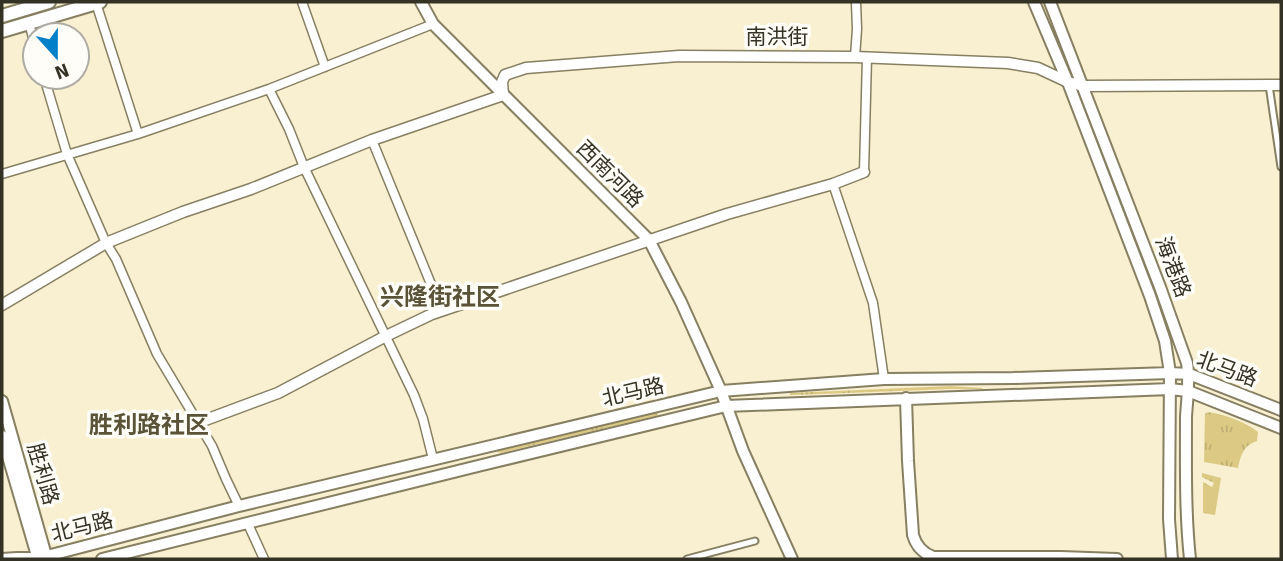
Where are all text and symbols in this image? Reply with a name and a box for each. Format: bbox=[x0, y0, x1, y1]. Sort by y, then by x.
north arrow bbox=[21, 21, 91, 91]
street label: 南洪街 bbox=[746, 24, 809, 50]
text: N bbox=[51, 57, 72, 85]
street label: 西南河路 bbox=[571, 135, 649, 213]
street label: 海港路 bbox=[1150, 233, 1196, 301]
district label: 兴隆街社区 bbox=[380, 282, 500, 312]
street label: 北马路 bbox=[1193, 346, 1261, 392]
street label: 北马路 bbox=[599, 372, 667, 412]
district label: 胜利路社区 bbox=[89, 410, 209, 440]
street label: 胜利路 bbox=[22, 440, 64, 508]
street label: 北马路 bbox=[48, 507, 116, 547]

